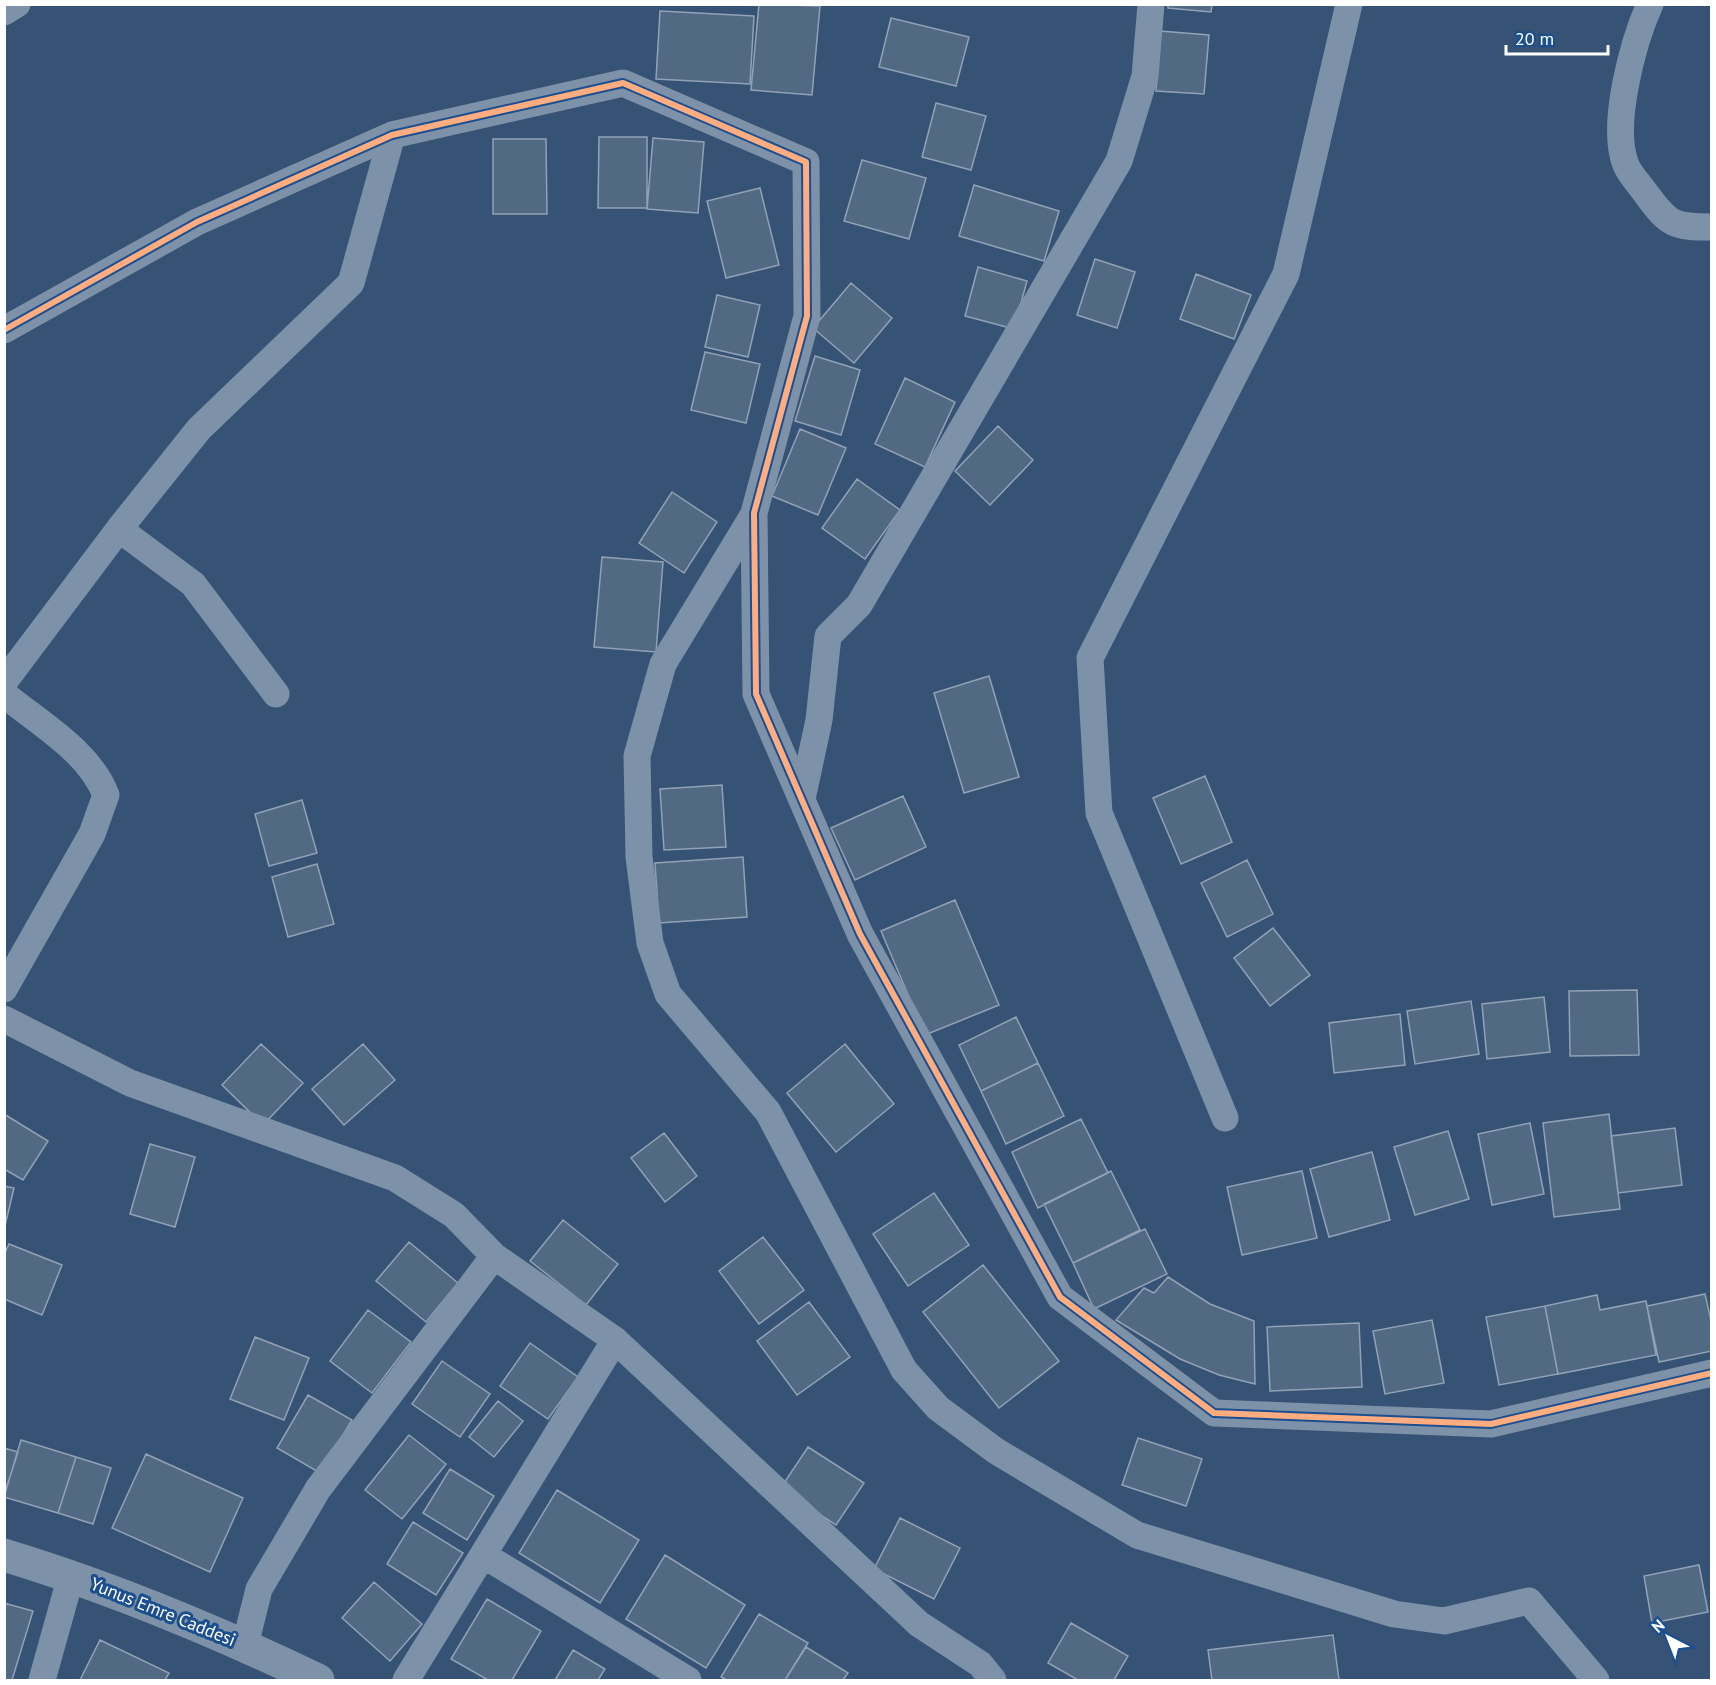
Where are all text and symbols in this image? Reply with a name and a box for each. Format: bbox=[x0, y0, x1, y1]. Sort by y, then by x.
scale bar bbox=[1506, 18, 1608, 56]
text: 20 m bbox=[1515, 27, 1554, 50]
street label: Yunus Emre Caddesi bbox=[87, 1572, 239, 1651]
north arrow bbox=[1638, 1607, 1698, 1667]
text: N bbox=[1647, 1615, 1669, 1637]

